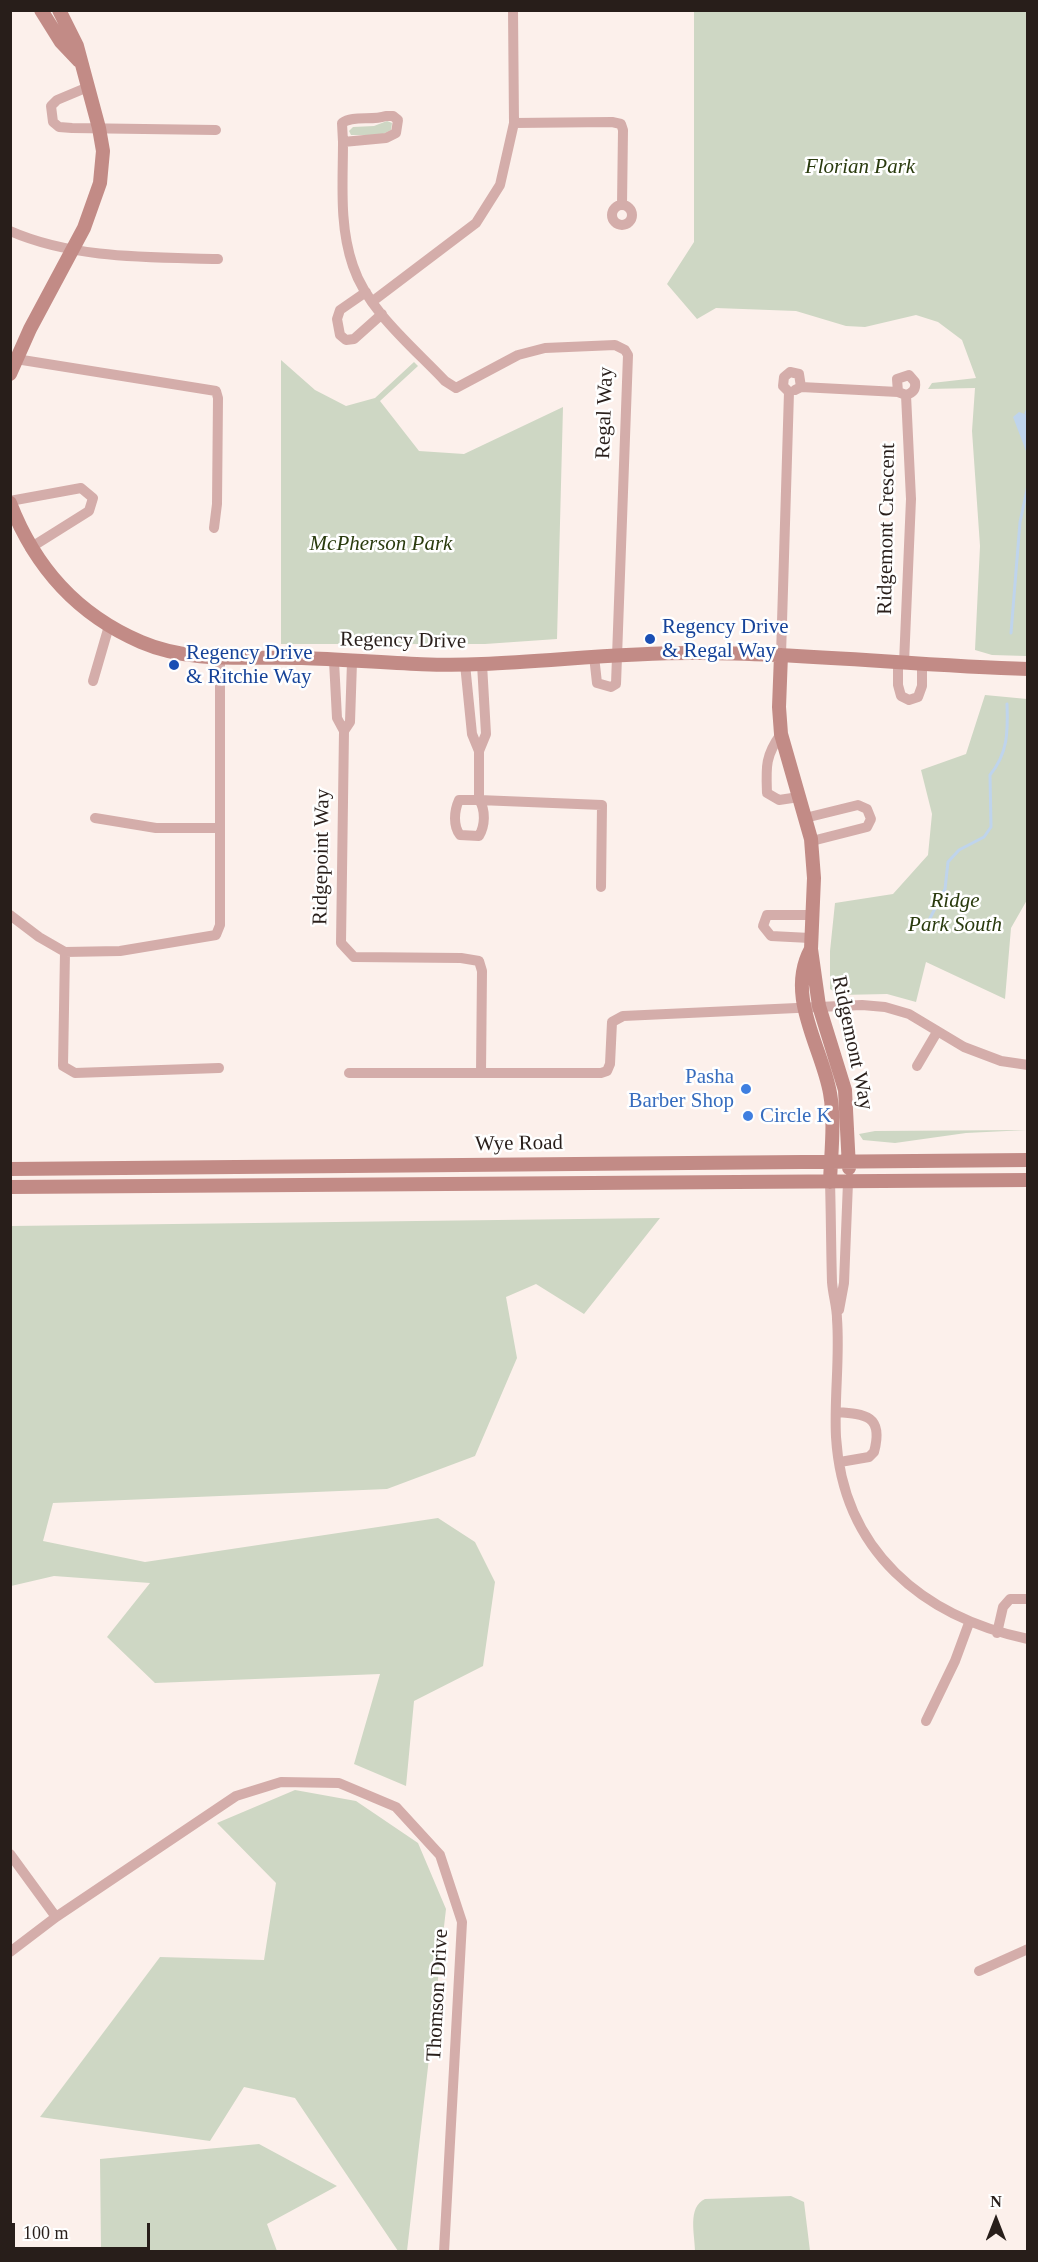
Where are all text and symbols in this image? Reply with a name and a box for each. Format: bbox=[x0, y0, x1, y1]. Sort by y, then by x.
park label: Florian Park bbox=[805, 154, 915, 180]
street label: Regal Way bbox=[591, 366, 619, 460]
street label: Ridgemont Crescent bbox=[873, 443, 901, 615]
park label: McPherson Park bbox=[310, 531, 452, 557]
place label: Regency Drive & Regal Way bbox=[662, 614, 789, 664]
street label: Regency Drive bbox=[340, 627, 466, 655]
marker: Regency Drive & Regal Way bbox=[643, 632, 657, 646]
place label: Regency Drive & Ritchie Way bbox=[186, 640, 313, 690]
marker: Regency Drive & Ritchie Way bbox=[167, 658, 181, 672]
street label: Ridgepoint Way bbox=[308, 789, 336, 925]
park label: Ridge Park South bbox=[908, 888, 1002, 938]
street label: Ridgemont Way bbox=[825, 974, 879, 1112]
place label: Pasha Barber Shop bbox=[628, 1064, 734, 1114]
marker: Pasha Barber Shop bbox=[739, 1082, 753, 1096]
place label: Circle K bbox=[760, 1103, 832, 1129]
marker: Circle K bbox=[741, 1109, 755, 1123]
street label: Wye Road bbox=[475, 1131, 563, 1157]
street label: Thomson Drive bbox=[422, 1928, 454, 2062]
north arrow bbox=[966, 2190, 1026, 2250]
text: N bbox=[990, 2193, 1002, 2210]
scale bar bbox=[15, 2211, 153, 2249]
text: 100 m bbox=[23, 2223, 69, 2243]

